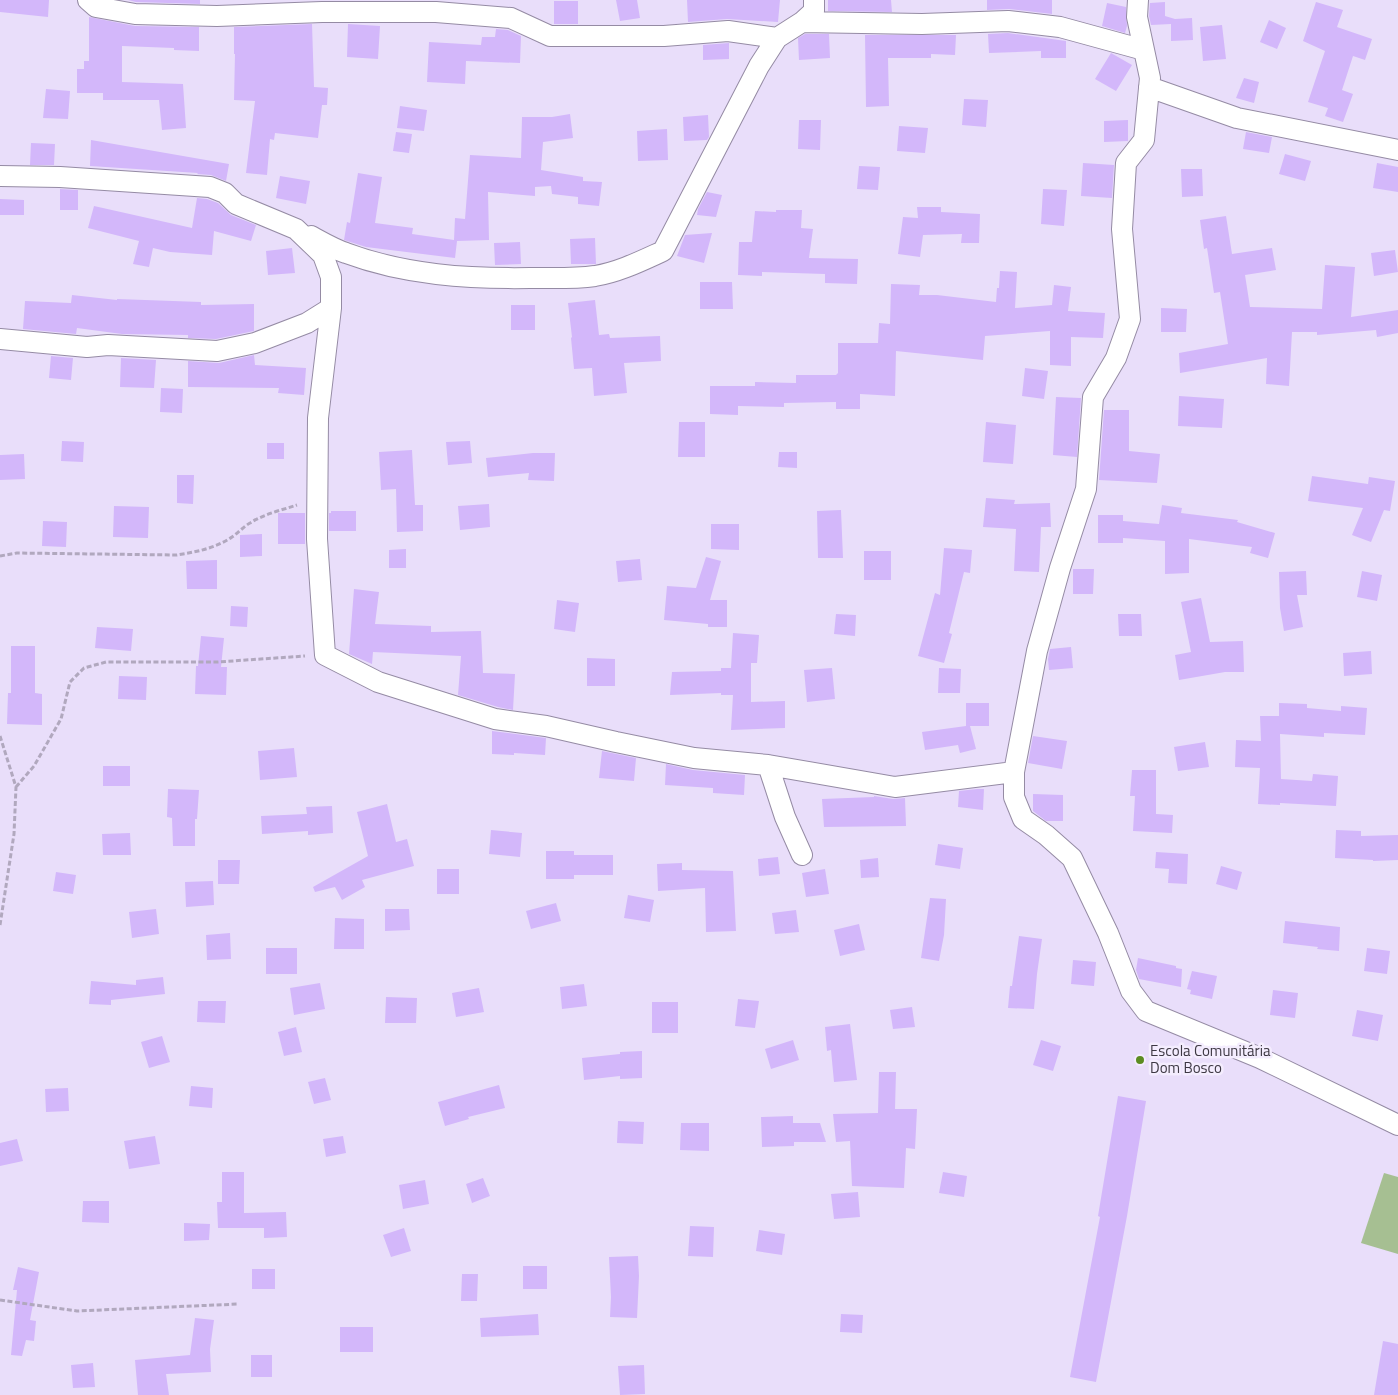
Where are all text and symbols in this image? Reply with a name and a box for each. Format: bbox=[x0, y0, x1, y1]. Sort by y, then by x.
place label: Escola Comunitária Dom Bosco bbox=[1150, 1039, 1271, 1079]
marker: Escola Comunitária Dom Bosco bbox=[1134, 1054, 1146, 1066]

